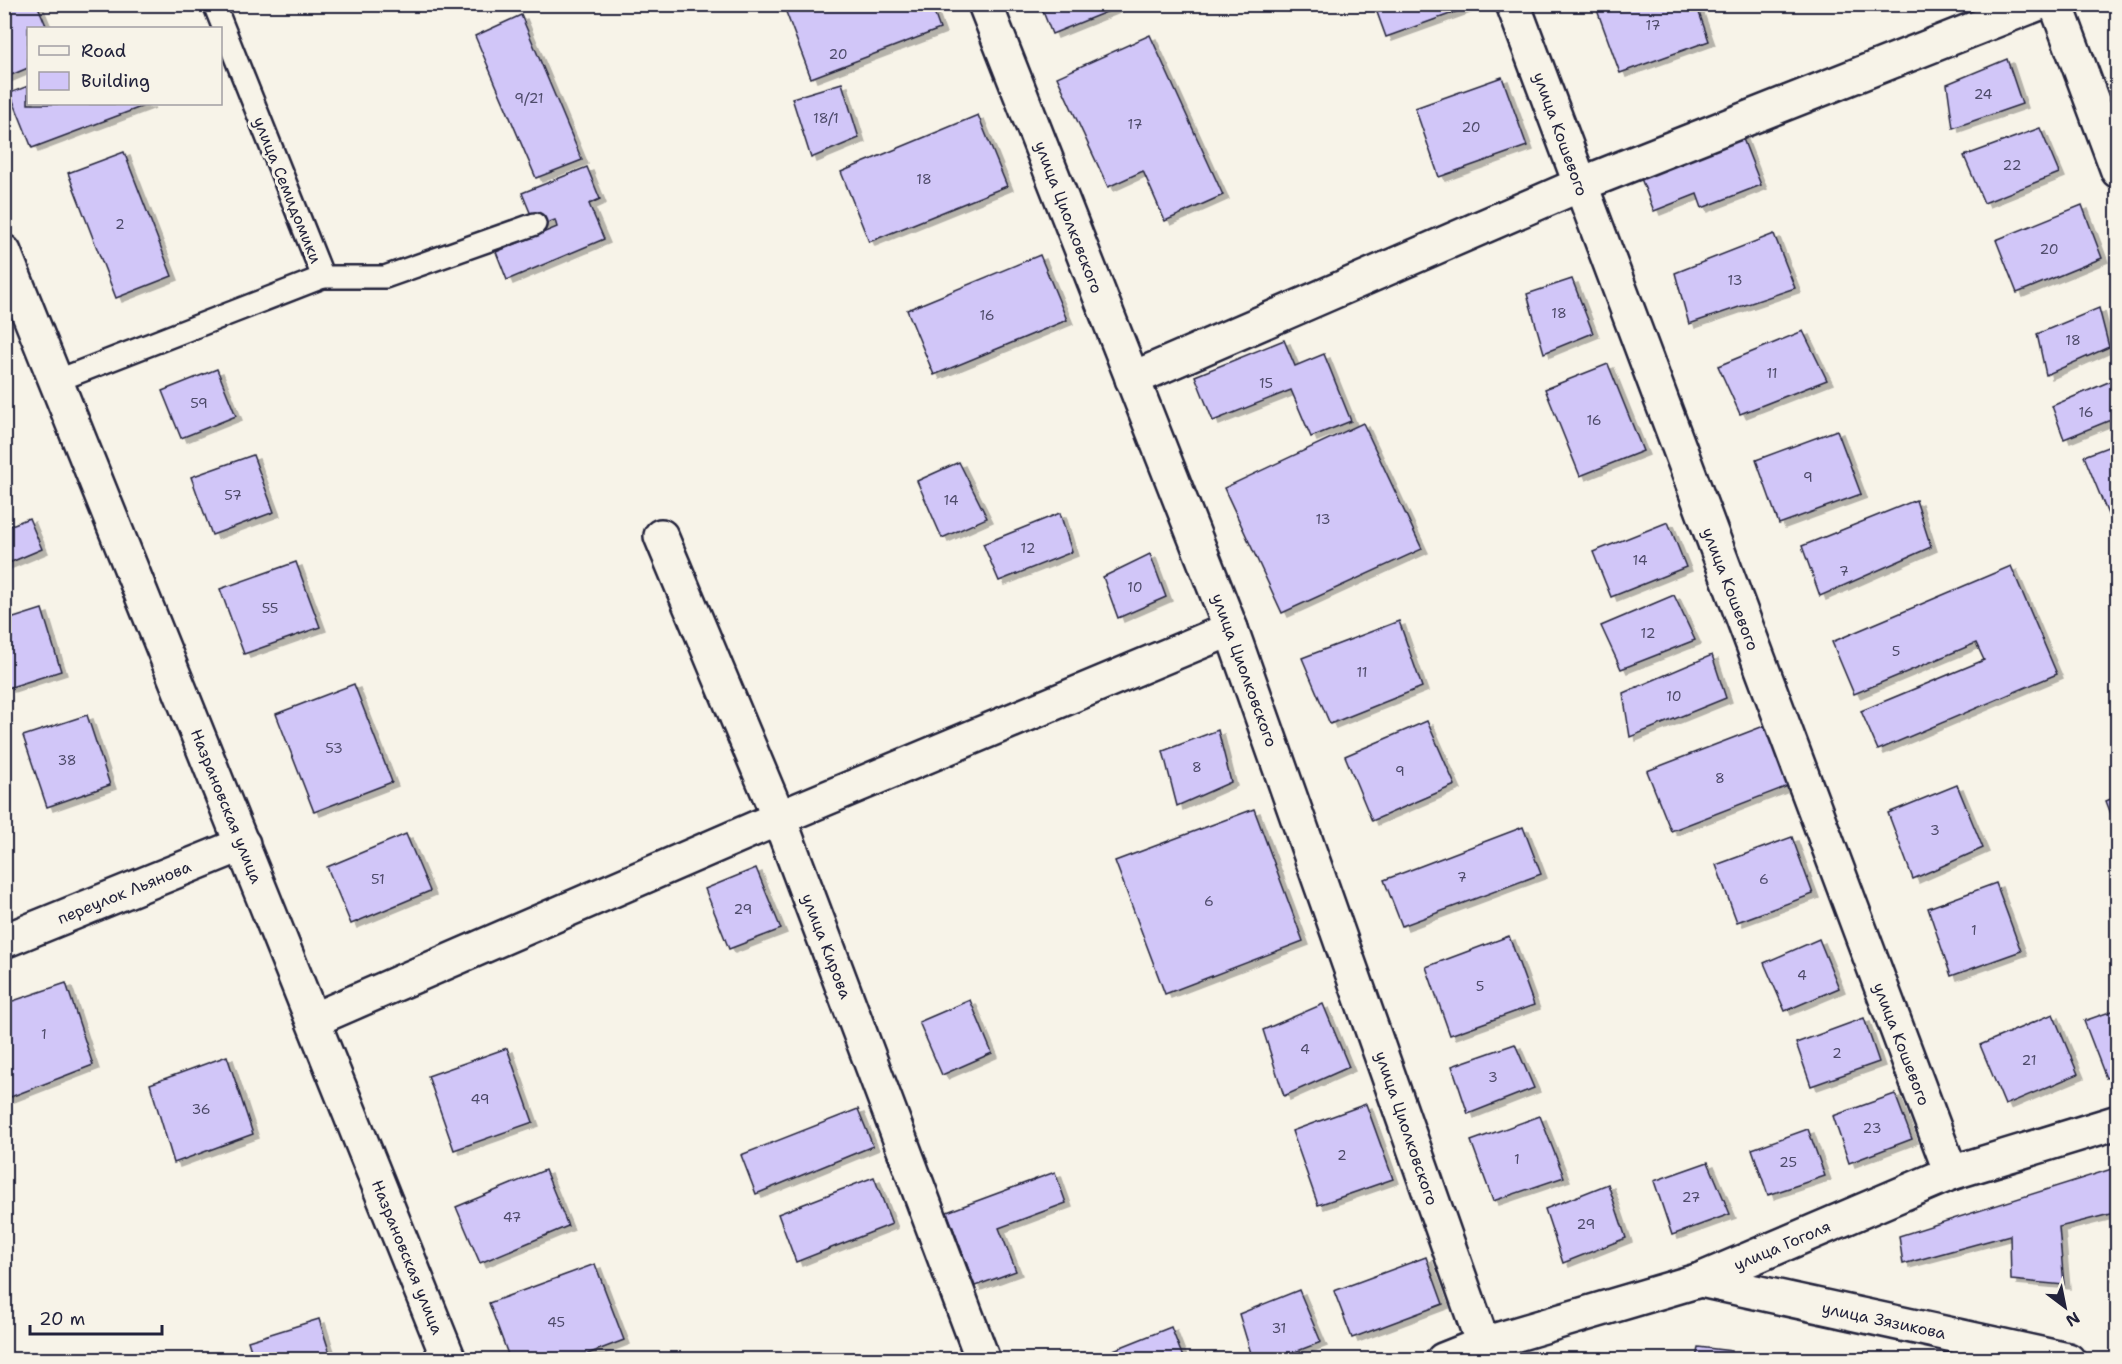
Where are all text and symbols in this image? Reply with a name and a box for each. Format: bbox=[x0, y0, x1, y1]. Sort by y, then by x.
house number: 17 bbox=[1646, 16, 1660, 34]
legend bbox=[27, 27, 222, 105]
text: Road bbox=[81, 39, 126, 63]
house number: 20 bbox=[828, 45, 848, 63]
text: Building bbox=[81, 69, 150, 93]
street label: улица Кошевого bbox=[1528, 69, 1593, 199]
house number: 24 bbox=[1974, 85, 1993, 103]
house number: 9/21 bbox=[514, 89, 544, 107]
house number: 18/1 bbox=[813, 109, 839, 127]
street label: улица Семидомики bbox=[249, 114, 327, 267]
house number: 17 bbox=[1128, 115, 1142, 133]
house number: 20 bbox=[1461, 118, 1481, 136]
street label: улица Циолковского bbox=[1030, 138, 1107, 296]
house number: 22 bbox=[2003, 156, 2021, 174]
house number: 18 bbox=[916, 170, 932, 188]
house number: 2 bbox=[115, 215, 125, 233]
house number: 20 bbox=[2039, 240, 2059, 258]
house number: 13 bbox=[1728, 271, 1742, 289]
house number: 18 bbox=[1551, 304, 1567, 322]
house number: 16 bbox=[979, 306, 995, 324]
house number: 18 bbox=[2065, 331, 2081, 349]
house number: 11 bbox=[1766, 364, 1778, 382]
house number: 15 bbox=[1259, 374, 1273, 392]
house number: 59 bbox=[190, 394, 208, 412]
house number: 16 bbox=[2078, 403, 2094, 421]
house number: 16 bbox=[1586, 411, 1602, 429]
house number: 9 bbox=[1803, 468, 1813, 486]
house number: 57 bbox=[224, 486, 242, 504]
house number: 14 bbox=[943, 491, 959, 509]
house number: 13 bbox=[1316, 510, 1330, 528]
street label: улица Кошевого bbox=[1697, 525, 1764, 654]
house number: 12 bbox=[1021, 539, 1035, 557]
house number: 14 bbox=[1632, 551, 1648, 569]
house number: 7 bbox=[1839, 562, 1849, 580]
house number: 10 bbox=[1127, 578, 1143, 596]
street label: улица Циолковского bbox=[1207, 591, 1282, 750]
house number: 55 bbox=[262, 599, 278, 617]
house number: 12 bbox=[1641, 624, 1655, 642]
house number: 5 bbox=[1892, 642, 1900, 660]
house number: 11 bbox=[1356, 663, 1368, 681]
house number: 10 bbox=[1666, 687, 1682, 705]
street label: Назрановская улица bbox=[186, 726, 267, 887]
house number: 53 bbox=[325, 739, 343, 757]
house number: 38 bbox=[57, 751, 77, 769]
house number: 8 bbox=[1192, 758, 1202, 776]
house number: 9 bbox=[1395, 762, 1405, 780]
house number: 8 bbox=[1715, 769, 1725, 787]
house number: 3 bbox=[1930, 821, 1940, 839]
street label: переулок Льянова bbox=[54, 856, 194, 929]
house number: 7 bbox=[1457, 868, 1467, 886]
house number: 51 bbox=[371, 870, 385, 888]
house number: 6 bbox=[1759, 870, 1769, 888]
street label: улица Кирова bbox=[797, 891, 856, 1002]
house number: 6 bbox=[1204, 892, 1214, 910]
house number: 29 bbox=[734, 900, 752, 918]
house number: 1 bbox=[1971, 921, 1977, 939]
house number: 4 bbox=[1797, 966, 1807, 984]
house number: 5 bbox=[1476, 977, 1484, 995]
street label: улица Кошевого bbox=[1868, 980, 1935, 1109]
house number: 1 bbox=[41, 1025, 47, 1043]
house number: 4 bbox=[1300, 1040, 1310, 1058]
house number: 2 bbox=[1832, 1044, 1842, 1062]
street label: улица Циолковского bbox=[1370, 1048, 1443, 1208]
house number: 21 bbox=[2022, 1051, 2036, 1069]
house number: 3 bbox=[1488, 1068, 1498, 1086]
house number: 49 bbox=[471, 1090, 490, 1108]
house number: 36 bbox=[191, 1100, 211, 1118]
house number: 23 bbox=[1863, 1119, 1881, 1137]
house number: 2 bbox=[1337, 1146, 1347, 1164]
house number: 1 bbox=[1514, 1150, 1520, 1168]
house number: 25 bbox=[1779, 1153, 1797, 1171]
street label: Назрановская улица bbox=[367, 1177, 448, 1338]
house number: 27 bbox=[1682, 1188, 1700, 1206]
house number: 47 bbox=[503, 1208, 521, 1226]
house number: 29 bbox=[1577, 1215, 1595, 1233]
street label: улица Гоголя bbox=[1731, 1216, 1834, 1275]
north arrow bbox=[2035, 1277, 2095, 1337]
street label: улица Зязикова bbox=[1820, 1297, 1948, 1344]
scale bar bbox=[30, 1298, 162, 1336]
text: 20 m bbox=[39, 1307, 85, 1331]
text: N bbox=[2062, 1307, 2084, 1332]
house number: 45 bbox=[547, 1313, 565, 1331]
house number: 31 bbox=[1272, 1319, 1286, 1337]

